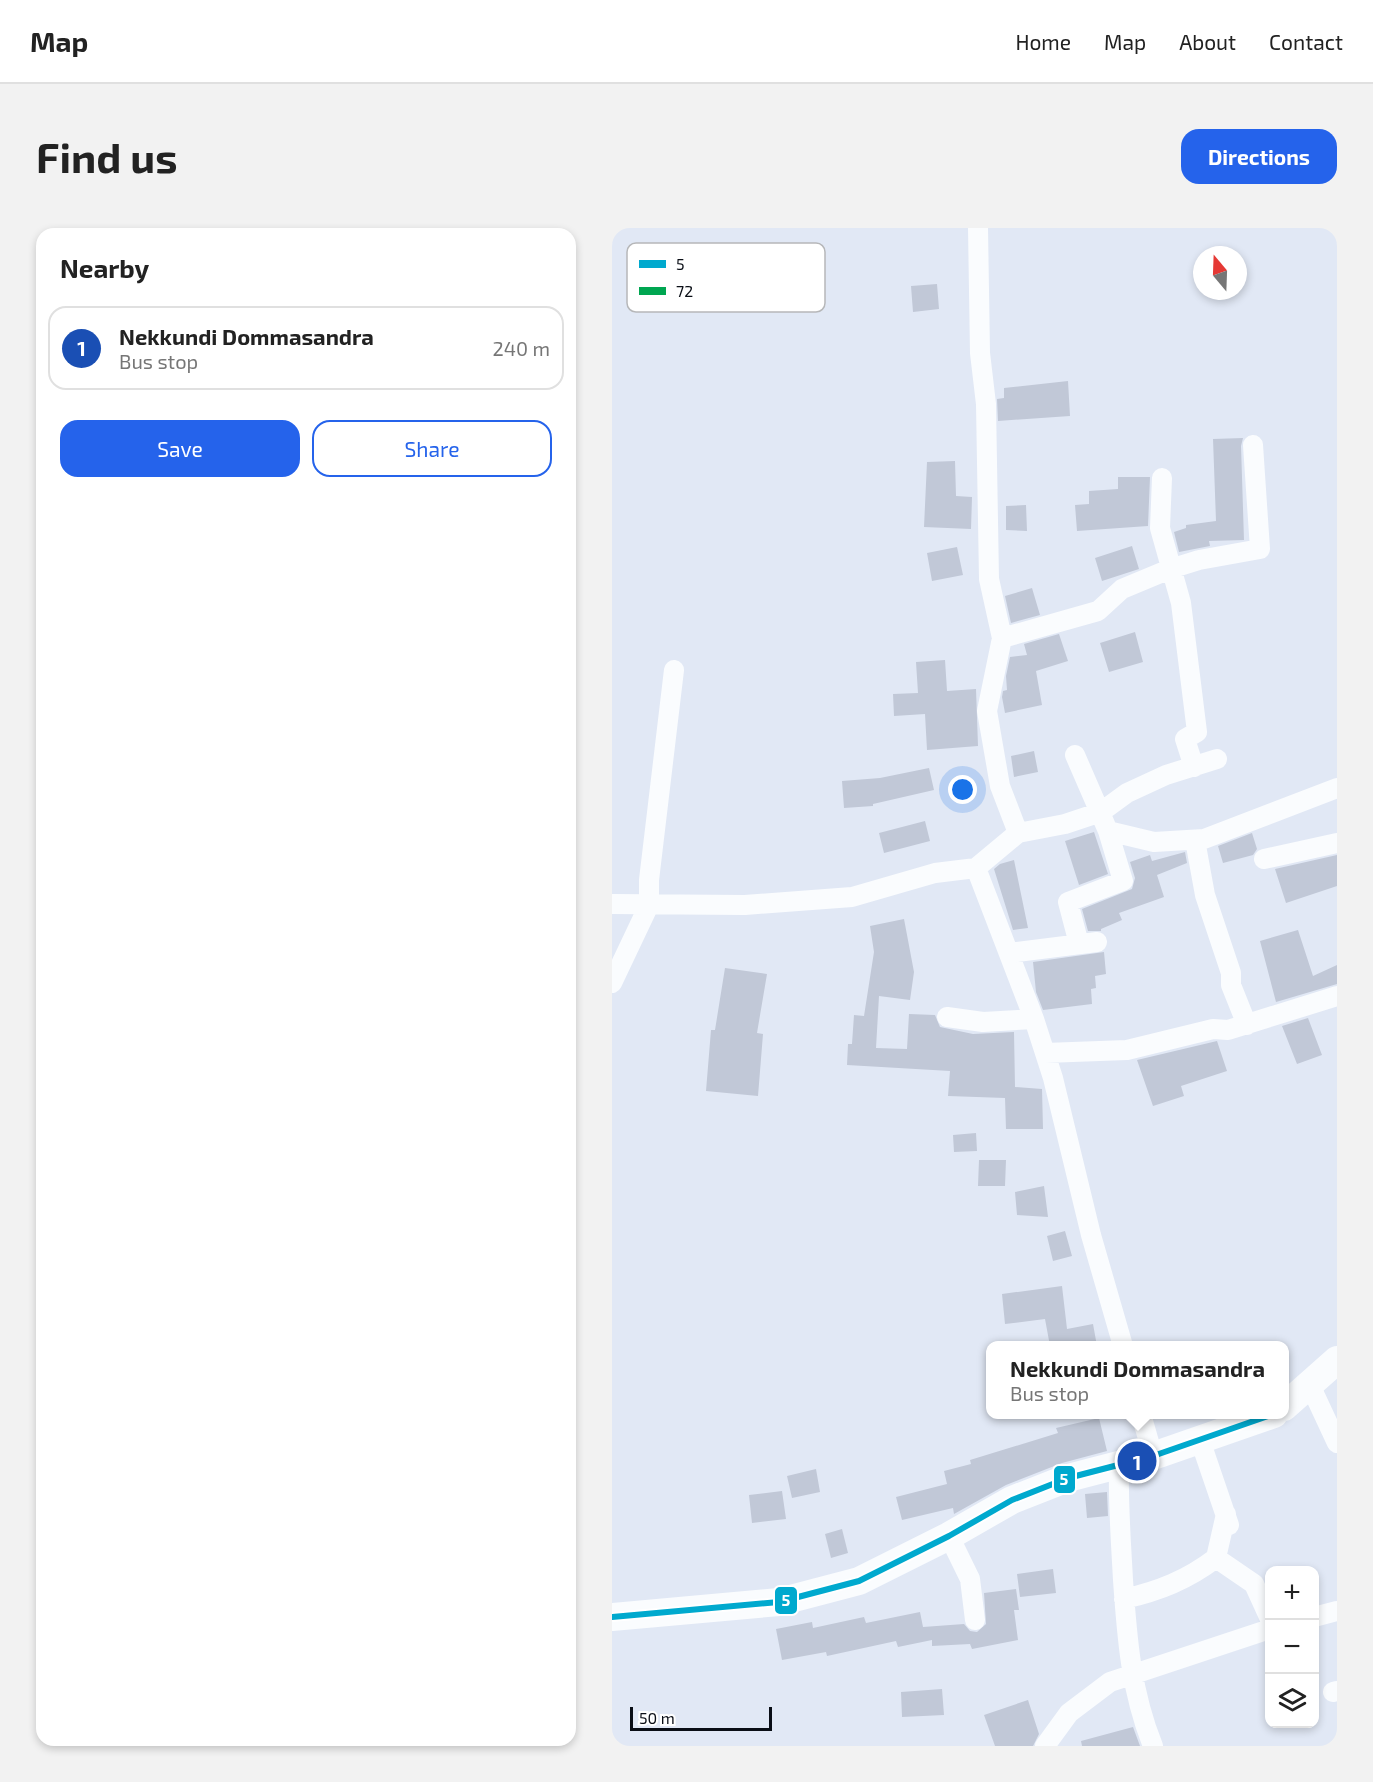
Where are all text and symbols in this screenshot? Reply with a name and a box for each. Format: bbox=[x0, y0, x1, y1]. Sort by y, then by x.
text: Map bbox=[30, 24, 88, 58]
text: Home bbox=[1015, 29, 1071, 54]
text: Map bbox=[1104, 29, 1146, 54]
text: About bbox=[1179, 29, 1236, 54]
text: Contact bbox=[1269, 29, 1343, 54]
button: Directions bbox=[1181, 129, 1337, 184]
text: Find us bbox=[36, 131, 178, 181]
legend bbox=[627, 243, 825, 312]
north arrow bbox=[1193, 246, 1247, 300]
text: Nearby bbox=[60, 252, 149, 283]
text: 5 bbox=[676, 254, 685, 273]
text: 72 bbox=[676, 281, 693, 300]
text: Nekkundi Dommasandra bbox=[119, 323, 374, 349]
text: 1 bbox=[77, 336, 86, 360]
text: 240 m bbox=[492, 336, 550, 360]
text: Bus stop bbox=[119, 349, 198, 373]
button: Save bbox=[60, 420, 300, 477]
button: Share bbox=[312, 420, 552, 477]
your location bbox=[948, 775, 977, 804]
popup bbox=[986, 1341, 1289, 1419]
text: Nekkundi Dommasandra bbox=[1010, 1355, 1265, 1381]
text: Bus stop bbox=[1010, 1381, 1089, 1405]
pin: 1 bbox=[1118, 1438, 1156, 1484]
line badge: 5 bbox=[1053, 1465, 1076, 1494]
text: 5 bbox=[1060, 1469, 1069, 1488]
map controls bbox=[1265, 1566, 1319, 1728]
button: + bbox=[1265, 1566, 1319, 1620]
line badge: 5 bbox=[774, 1586, 798, 1615]
text: 5 bbox=[782, 1590, 791, 1609]
button: − bbox=[1265, 1620, 1319, 1674]
button: layers bbox=[1265, 1674, 1319, 1728]
scale bar bbox=[630, 1704, 772, 1732]
text: 50 m bbox=[639, 1708, 675, 1727]

